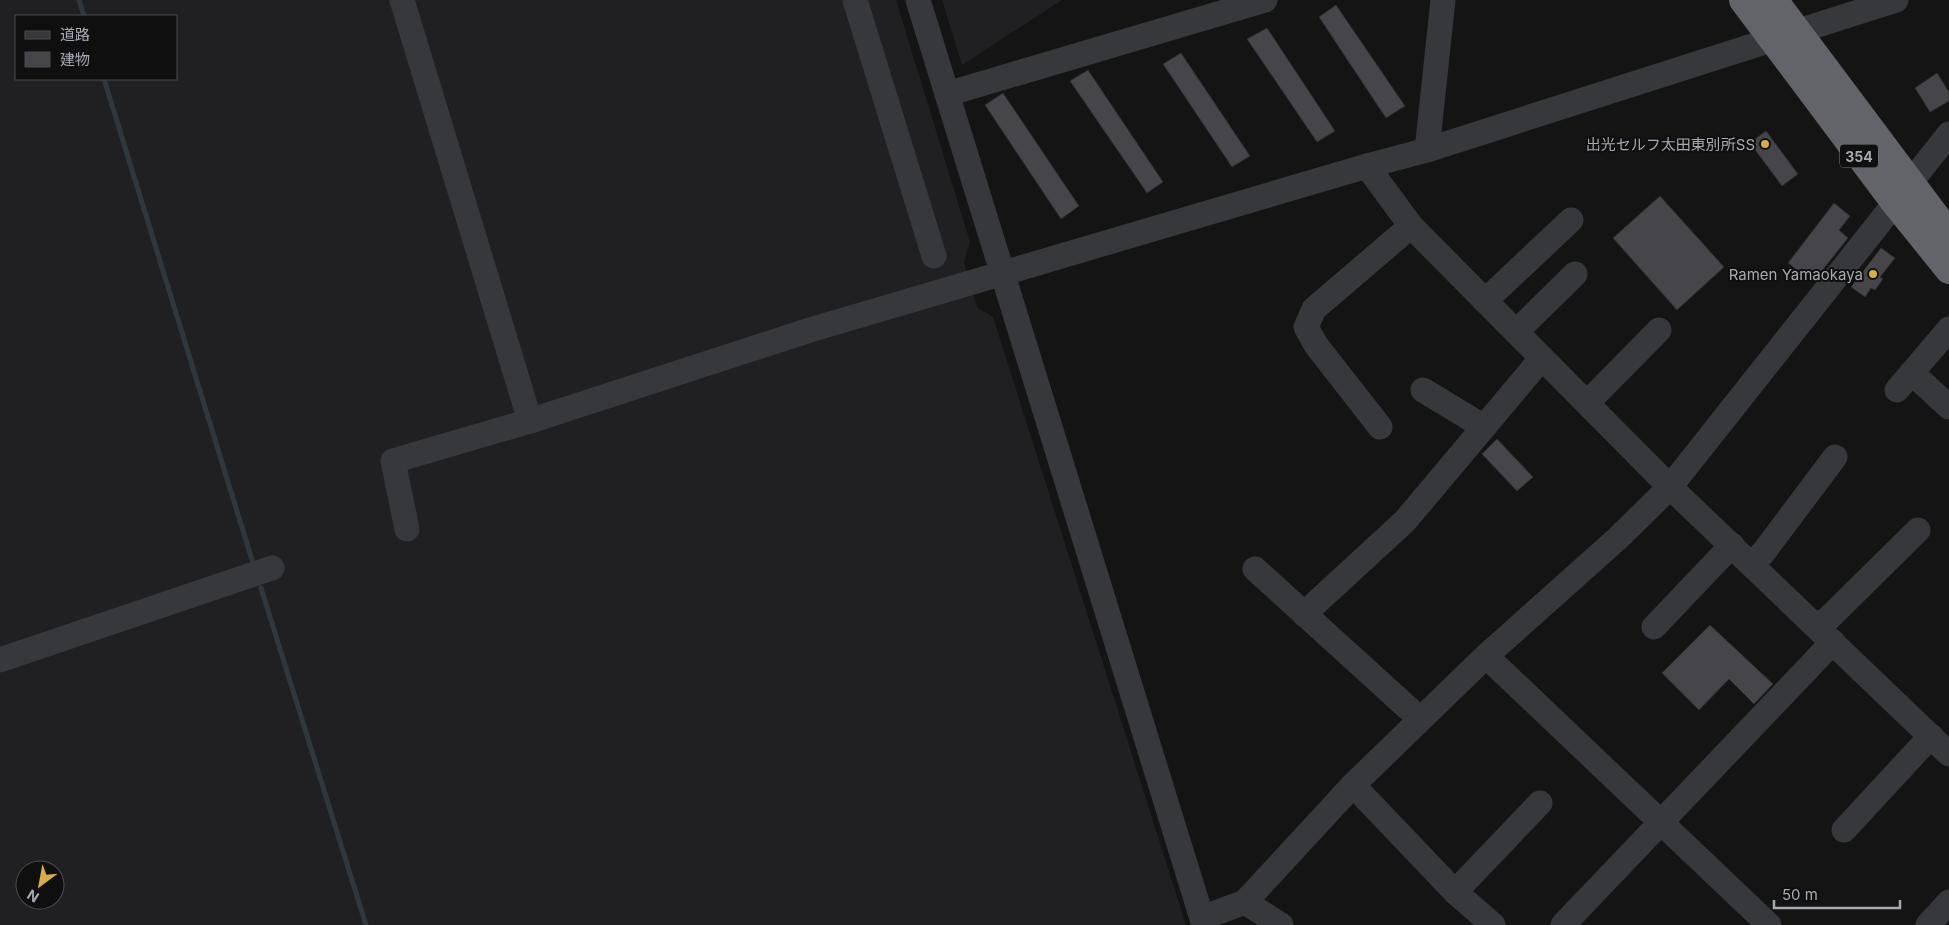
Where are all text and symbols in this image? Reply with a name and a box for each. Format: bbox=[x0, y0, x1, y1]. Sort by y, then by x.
legend bbox=[15, 15, 178, 80]
text: 道路 bbox=[60, 25, 90, 44]
text: 建物 bbox=[60, 50, 90, 69]
place label: 出光セルフ太田東別所SS bbox=[1586, 135, 1755, 154]
marker: 出光セルフ太田東別所SS bbox=[1759, 138, 1771, 150]
road number: 354 bbox=[1840, 144, 1878, 168]
place label: Ramen Yamaokaya bbox=[1729, 265, 1863, 284]
marker: Ramen Yamaokaya bbox=[1867, 268, 1879, 280]
north arrow bbox=[15, 860, 65, 910]
scale bar bbox=[1774, 878, 1900, 910]
text: 50 m bbox=[1782, 885, 1818, 904]
text: N bbox=[24, 886, 42, 906]

